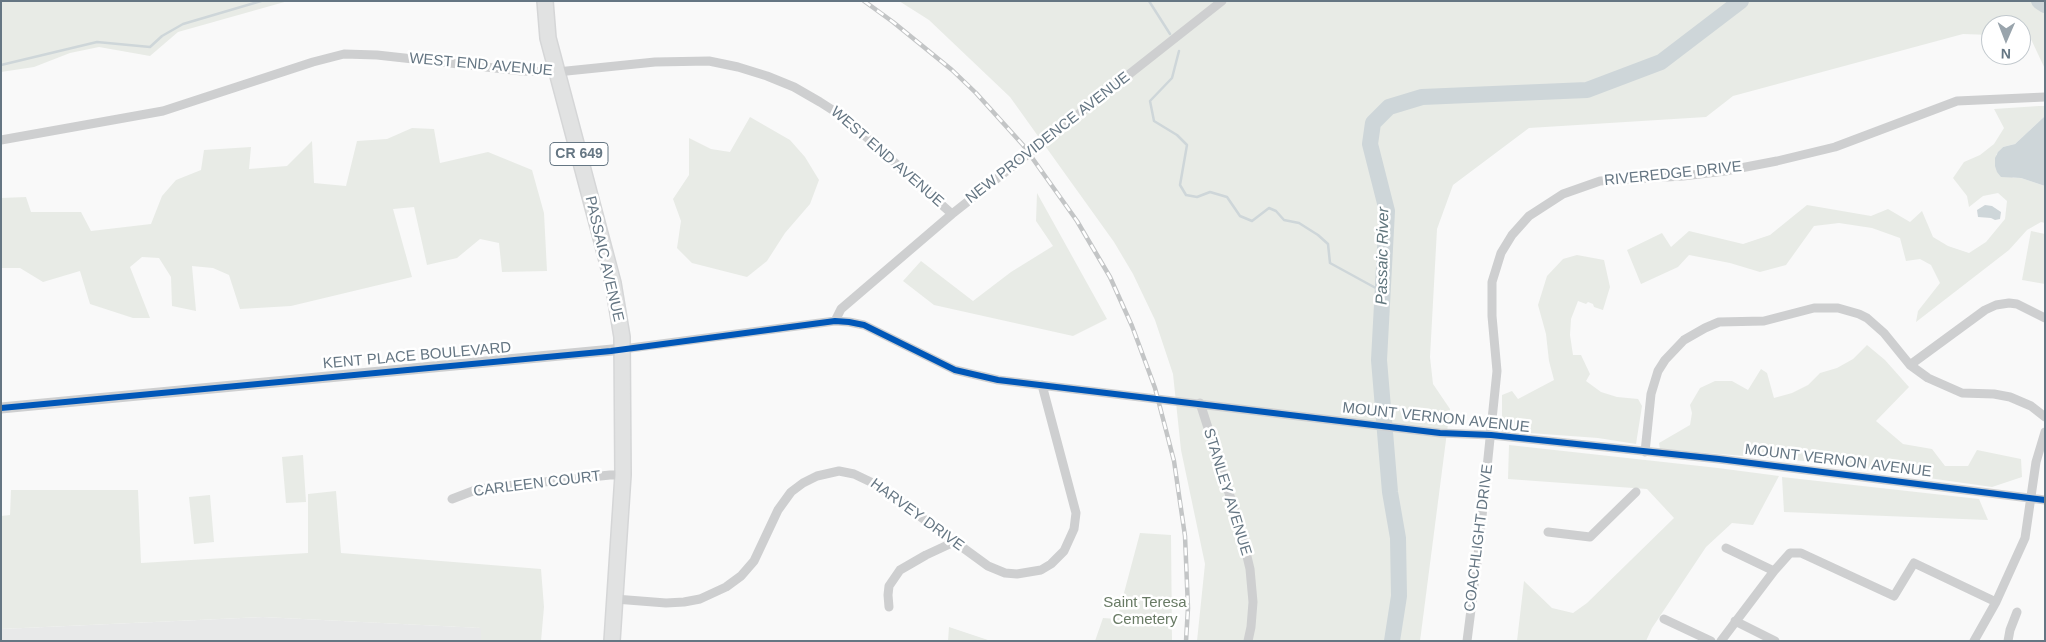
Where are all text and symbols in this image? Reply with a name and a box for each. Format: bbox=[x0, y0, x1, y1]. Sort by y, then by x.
north arrow bbox=[1981, 15, 2031, 65]
text: N bbox=[2001, 46, 2011, 62]
street label: WEST END AVENUE bbox=[409, 50, 553, 80]
street label: NEW PROVIDENCE AVENUE bbox=[962, 68, 1134, 208]
street label: WEST END AVENUE bbox=[827, 103, 947, 211]
road number: CR 649 bbox=[550, 142, 608, 166]
street label: RIVEREDGE DRIVE bbox=[1603, 158, 1743, 190]
street label: PASSAIC AVENUE bbox=[581, 194, 627, 324]
water label: Passaic River bbox=[1373, 207, 1393, 305]
street label: KENT PLACE BOULEVARD bbox=[322, 339, 512, 373]
street label: MOUNT VERNON AVENUE bbox=[1342, 399, 1530, 437]
street label: STANLEY AVENUE bbox=[1199, 426, 1255, 558]
street label: MOUNT VERNON AVENUE bbox=[1744, 441, 1932, 481]
street label: COACHLIGHT DRIVE bbox=[1461, 463, 1497, 613]
street label: CARLEEN COURT bbox=[472, 467, 602, 501]
street label: HARVEY DRIVE bbox=[867, 475, 967, 555]
park label: Saint Teresa Cemetery bbox=[1103, 594, 1187, 629]

